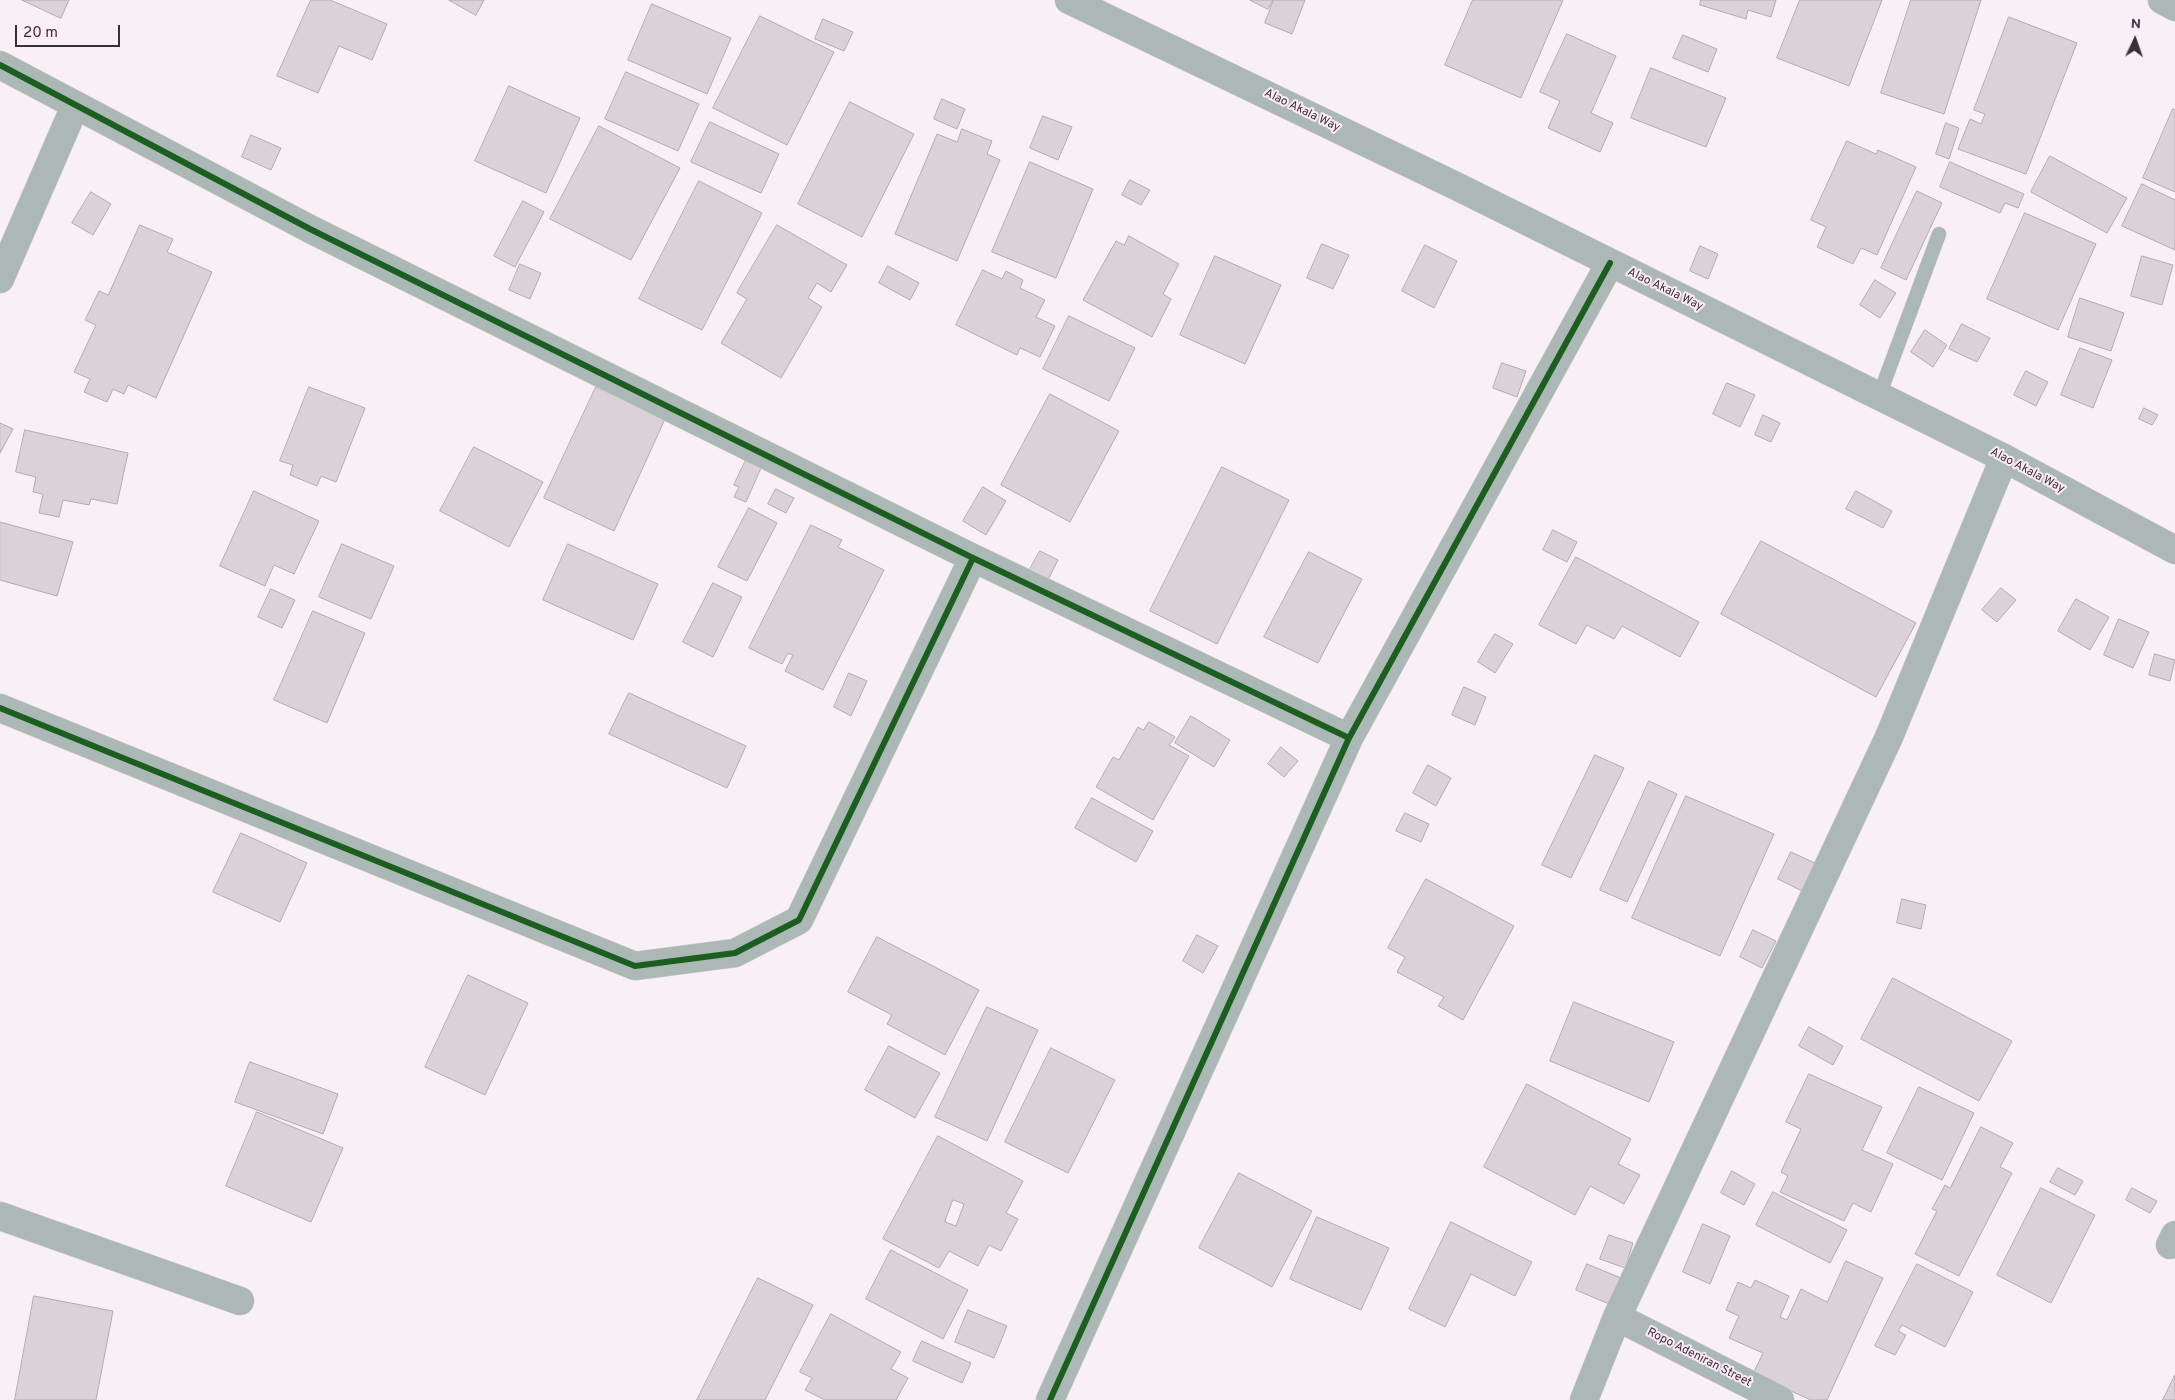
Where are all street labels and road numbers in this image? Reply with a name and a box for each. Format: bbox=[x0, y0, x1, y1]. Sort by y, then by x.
street label: Alao Akala Way bbox=[1262, 86, 1342, 136]
street label: Alao Akala Way bbox=[1625, 265, 1705, 315]
street label: Alao Akala Way bbox=[1987, 445, 2067, 497]
street label: Ropo Adeniran Street bbox=[1644, 1325, 1754, 1391]

